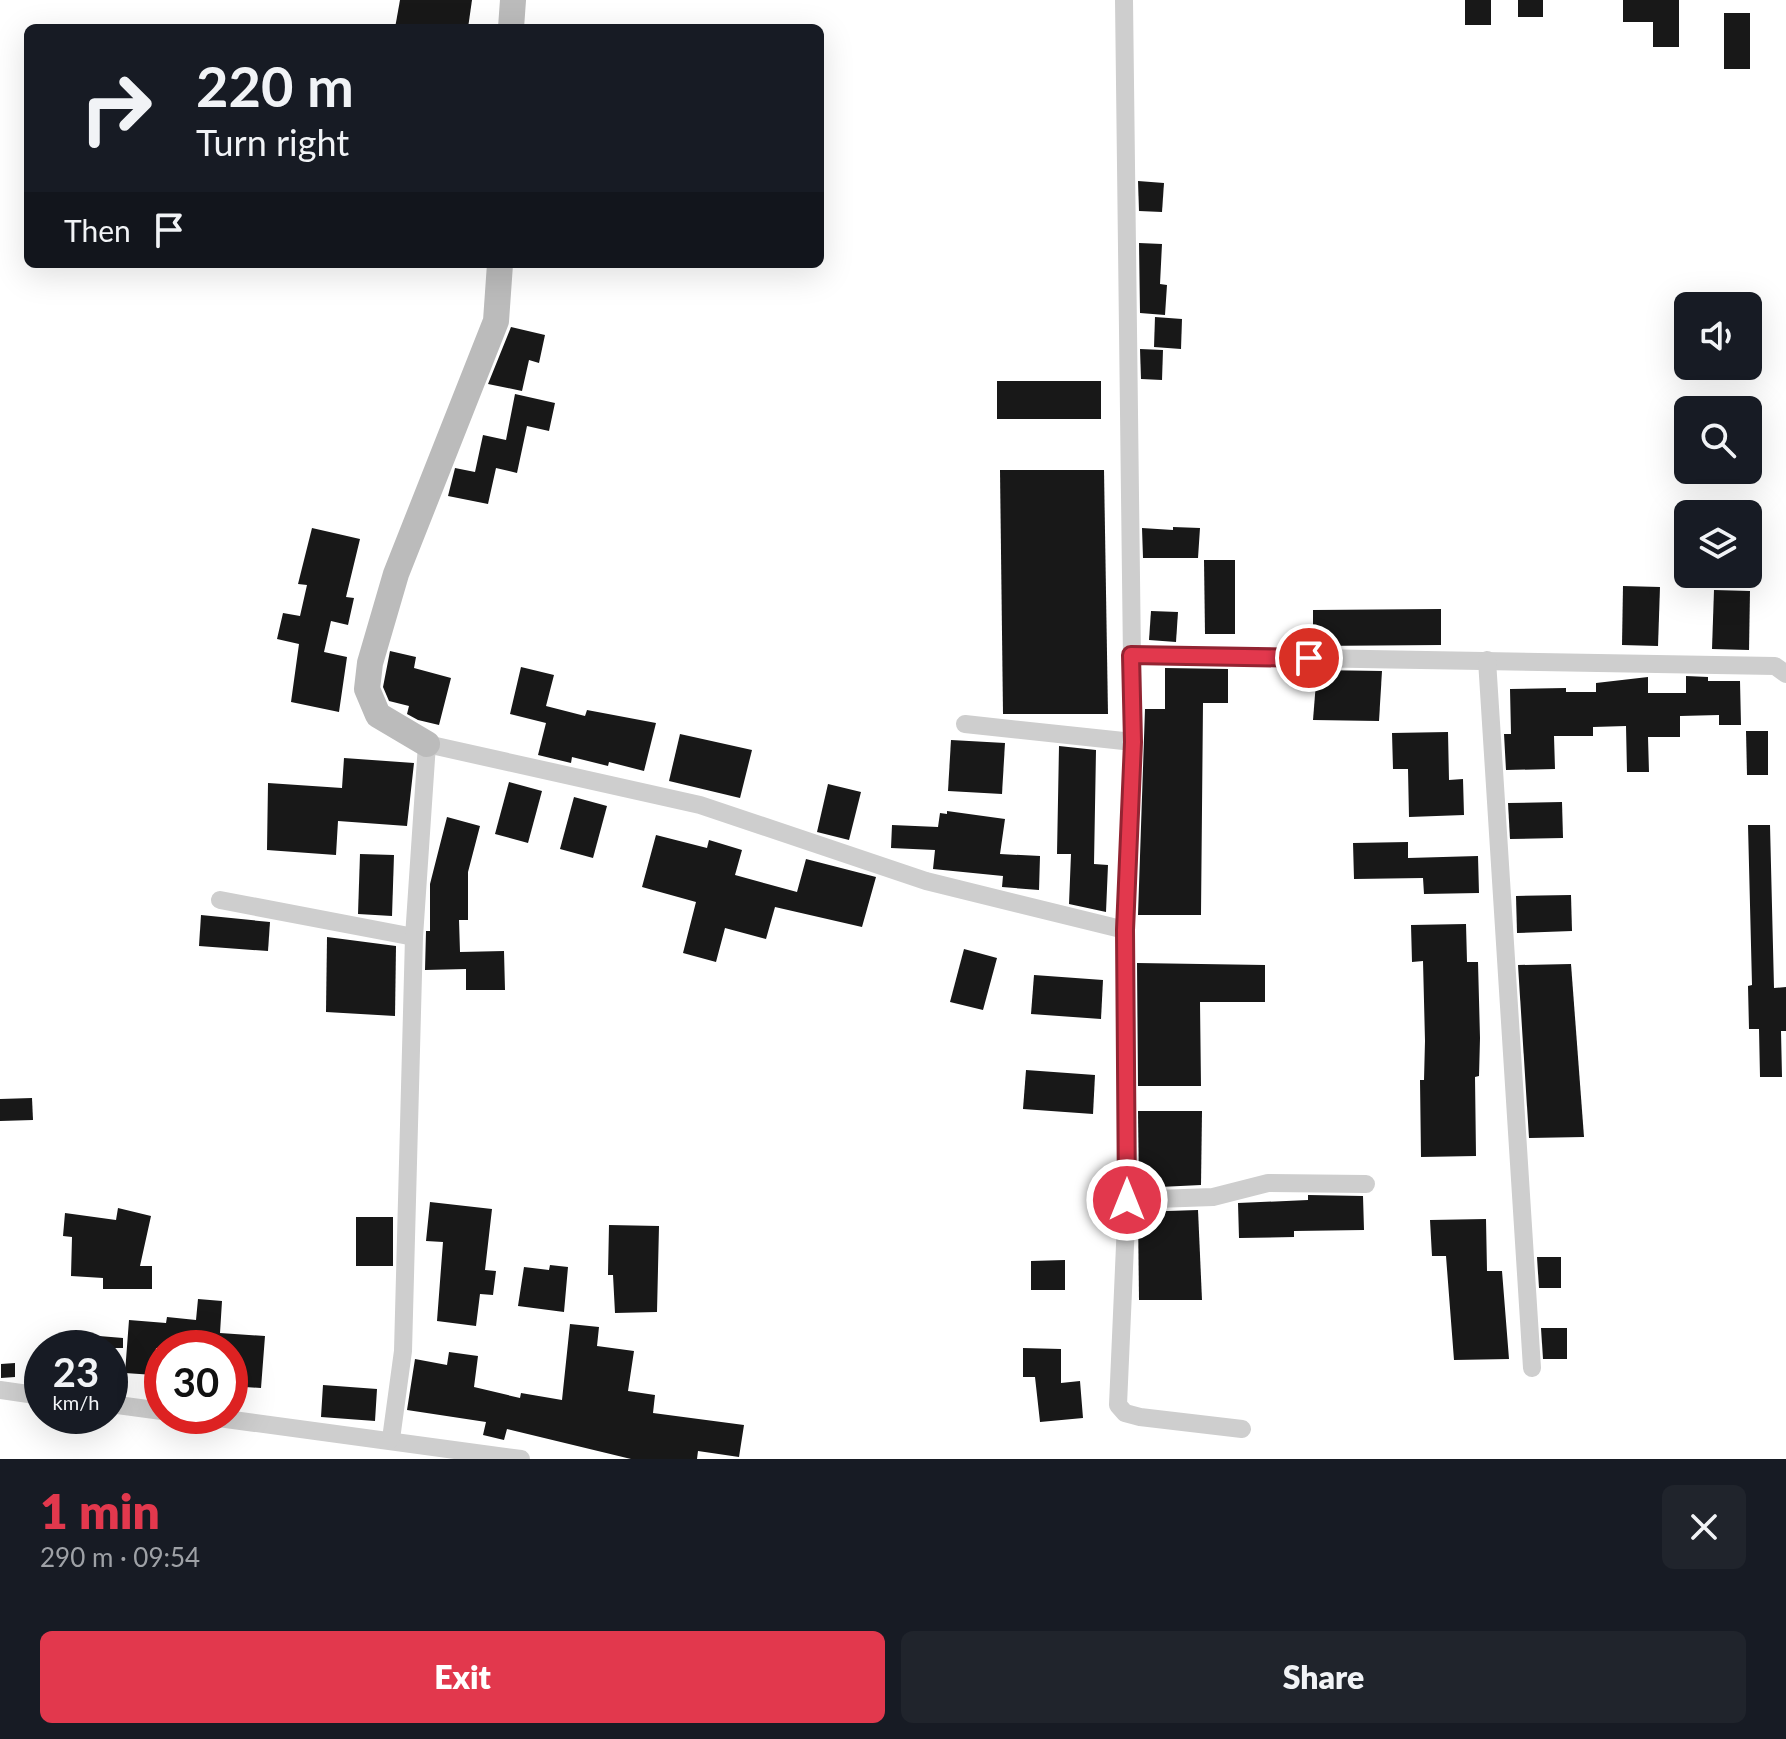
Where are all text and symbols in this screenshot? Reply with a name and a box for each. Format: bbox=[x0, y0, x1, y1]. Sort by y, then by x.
text: 220 m bbox=[196, 52, 354, 119]
icon: right bbox=[64, 56, 168, 160]
text: Turn right bbox=[196, 120, 349, 164]
icon: arrive bbox=[147, 208, 191, 252]
text: Then bbox=[64, 212, 131, 248]
map controls bbox=[1674, 292, 1762, 588]
button: sound bbox=[1674, 292, 1762, 380]
button: search bbox=[1674, 396, 1762, 484]
button: layers bbox=[1674, 500, 1762, 588]
pin bbox=[1275, 624, 1343, 692]
icon: arrive bbox=[1287, 636, 1331, 680]
position arrow bbox=[1085, 1158, 1169, 1242]
speed limit sign: 30 bbox=[144, 1330, 248, 1434]
text: 23 bbox=[53, 1348, 99, 1396]
text: km/h bbox=[53, 1390, 99, 1414]
text: 1 min bbox=[40, 1482, 160, 1539]
button: close bbox=[1662, 1485, 1746, 1569]
text: 290 m · 09:54 bbox=[40, 1541, 200, 1573]
button: Exit bbox=[40, 1631, 885, 1723]
button: Share bbox=[901, 1631, 1746, 1723]

